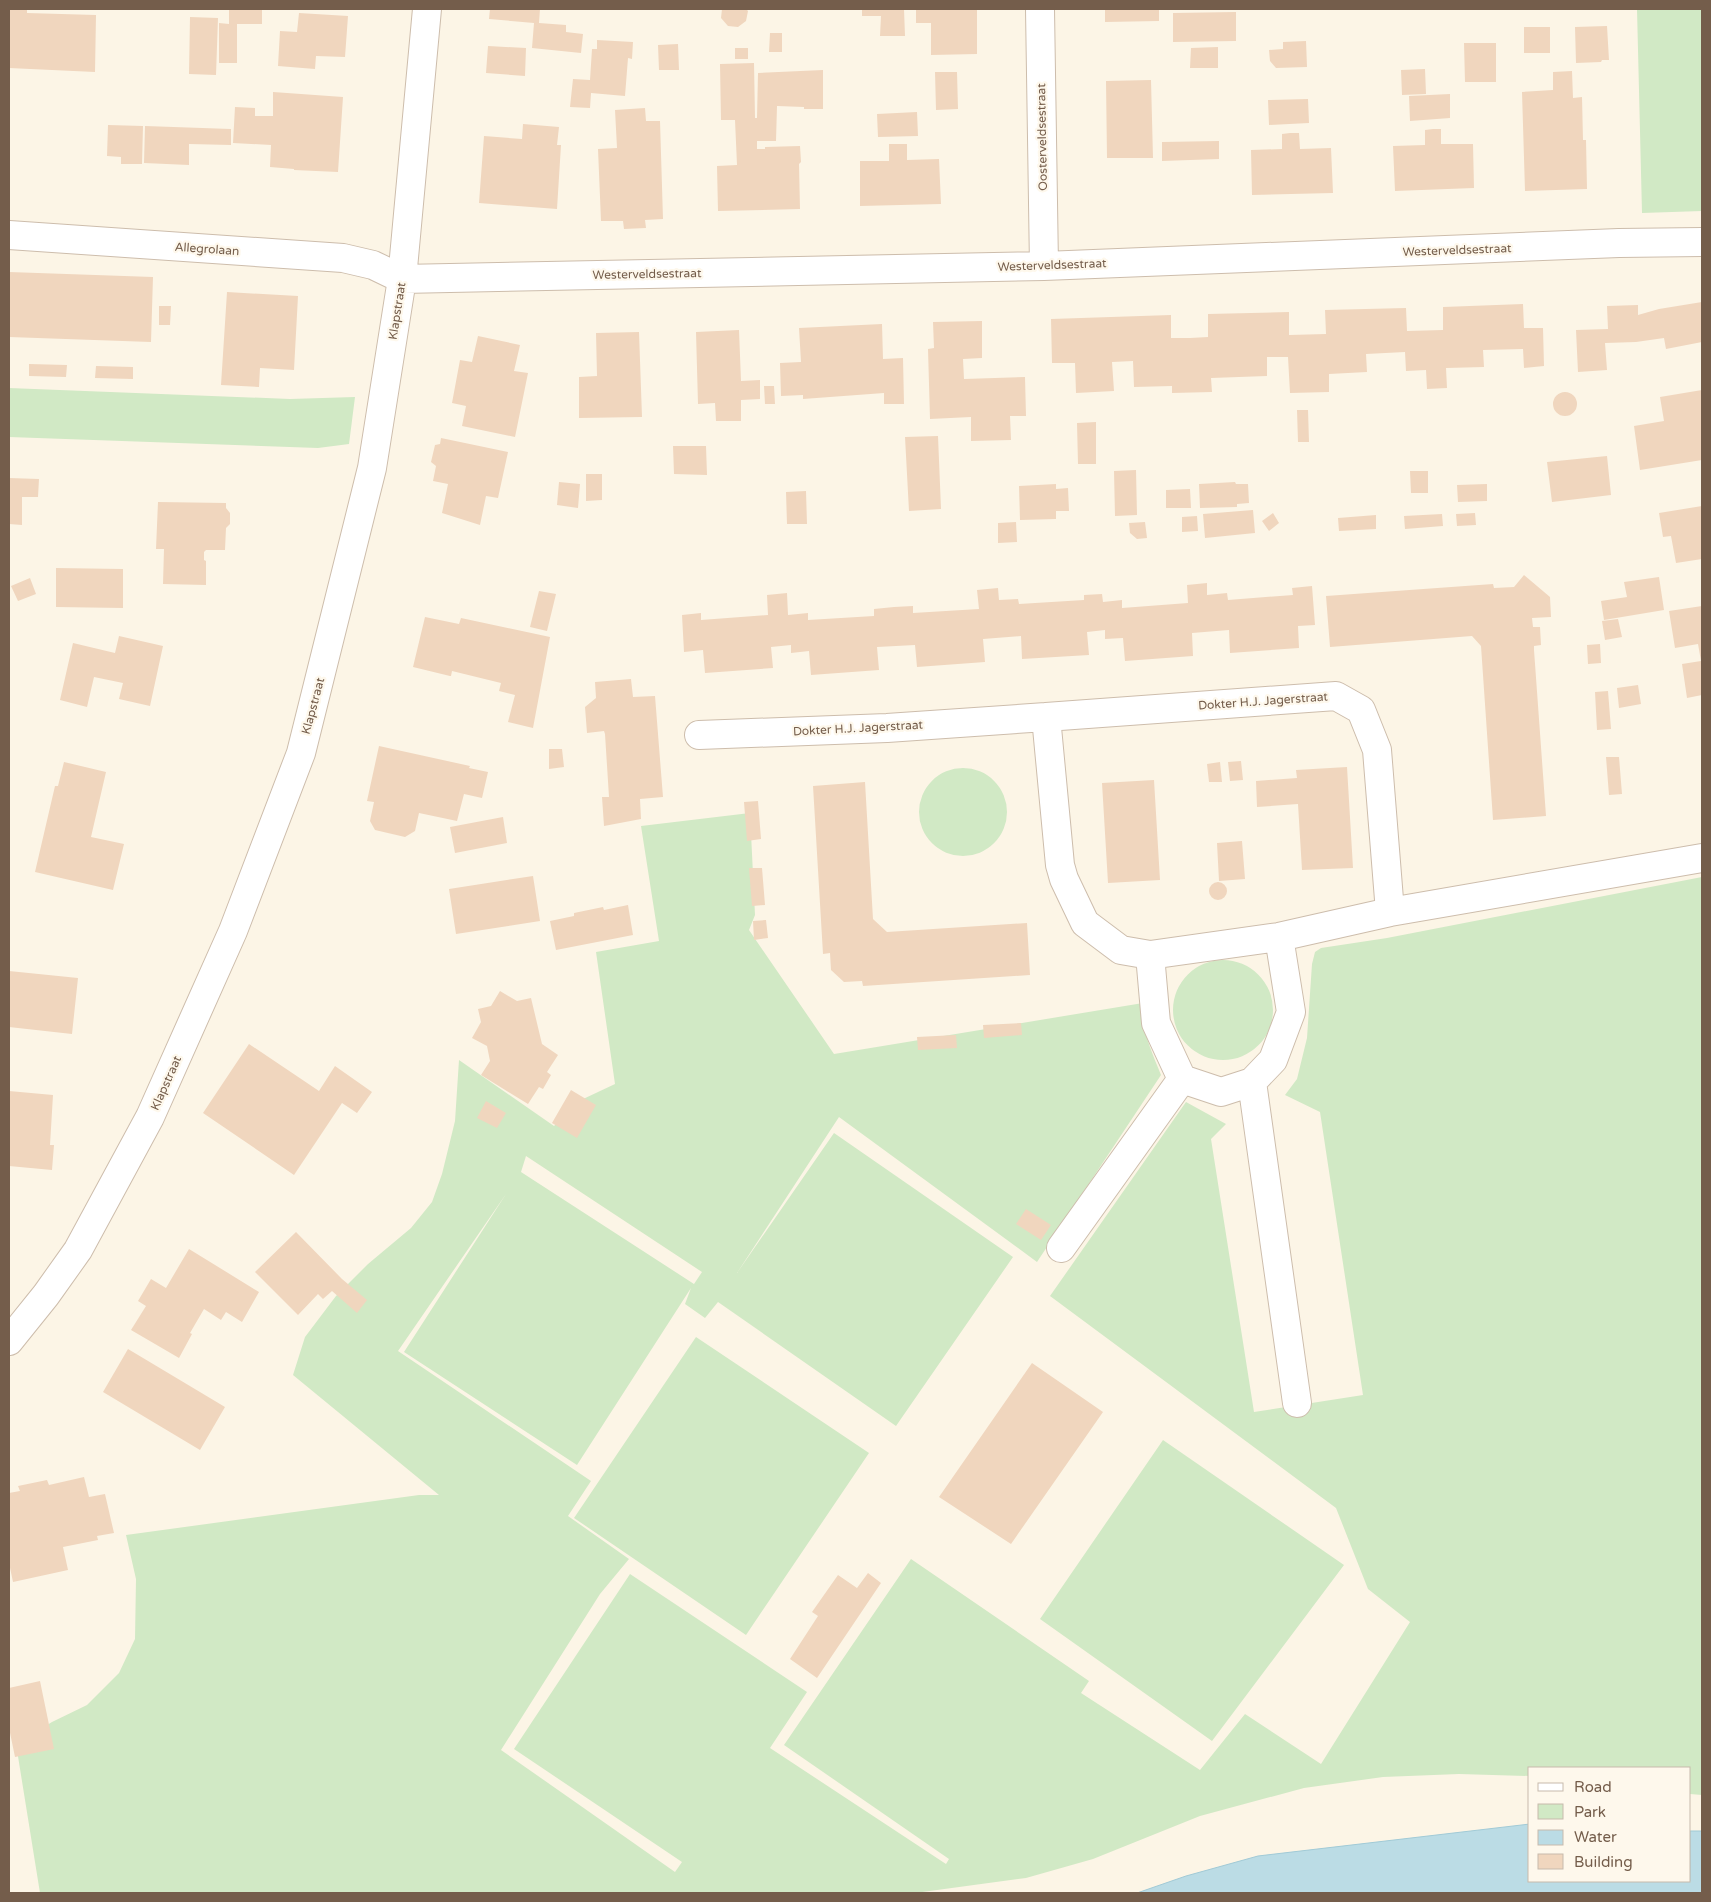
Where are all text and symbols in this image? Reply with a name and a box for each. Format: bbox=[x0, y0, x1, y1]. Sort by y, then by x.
street label: Oosterveldsestraat bbox=[1034, 83, 1050, 191]
street label: Allegrolaan bbox=[174, 240, 240, 258]
street label: Westerveldsestraat bbox=[1402, 241, 1512, 259]
street label: Westerveldsestraat bbox=[997, 256, 1107, 274]
street label: Westerveldsestraat bbox=[592, 266, 702, 282]
street label: Klapstraat bbox=[386, 281, 409, 341]
street label: Klapstraat bbox=[299, 676, 327, 736]
street label: Dokter H.J. Jagerstraat bbox=[1198, 689, 1329, 713]
street label: Dokter H.J. Jagerstraat bbox=[793, 718, 924, 738]
street label: Klapstraat bbox=[148, 1053, 184, 1112]
legend bbox=[1528, 1767, 1691, 1882]
text: Road bbox=[1574, 1778, 1612, 1796]
text: Park bbox=[1574, 1803, 1606, 1821]
text: Water bbox=[1574, 1828, 1617, 1846]
text: Building bbox=[1574, 1853, 1633, 1871]

